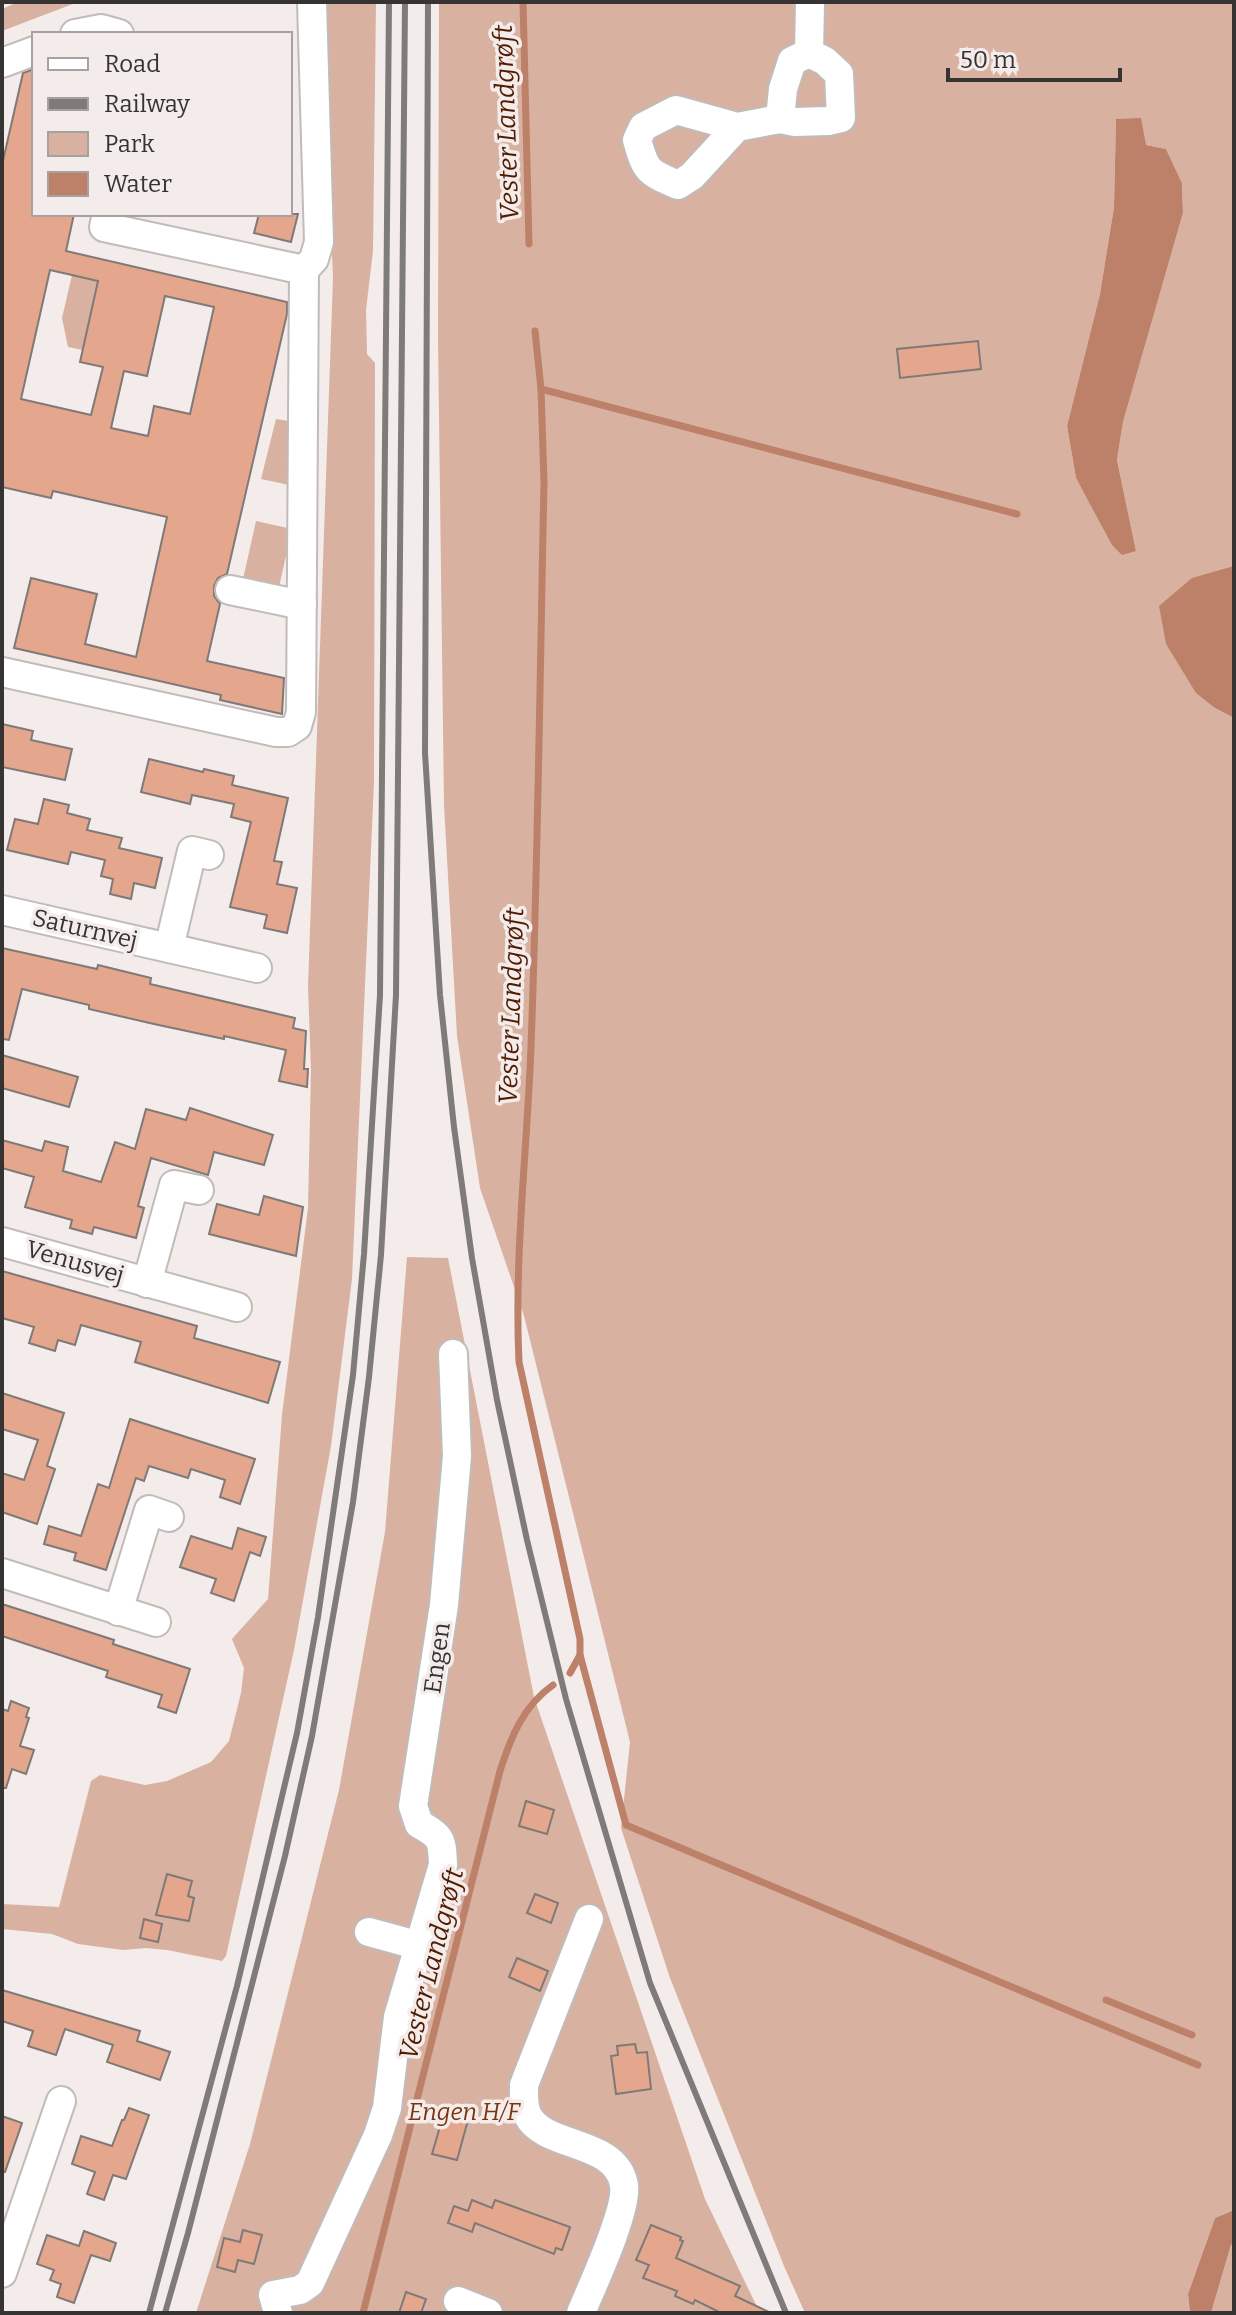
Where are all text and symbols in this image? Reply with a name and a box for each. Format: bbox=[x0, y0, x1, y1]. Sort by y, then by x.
water label: Vester Landgrøft bbox=[488, 23, 525, 222]
legend bbox=[32, 32, 292, 216]
scale bar bbox=[948, 32, 1120, 82]
text: 50 m bbox=[960, 46, 1016, 74]
text: Road bbox=[104, 50, 160, 78]
text: Railway bbox=[104, 90, 190, 118]
text: Park bbox=[104, 130, 155, 158]
text: Water bbox=[104, 170, 172, 198]
street label: Saturnvej bbox=[30, 903, 140, 955]
water label: Vester Landgrøft bbox=[493, 906, 530, 1105]
street label: Venusvej bbox=[23, 1235, 127, 1289]
street label: Engen bbox=[418, 1621, 456, 1695]
water label: Vester Landgrøft bbox=[393, 1864, 470, 2063]
park label: Engen H/F bbox=[408, 2098, 522, 2126]

